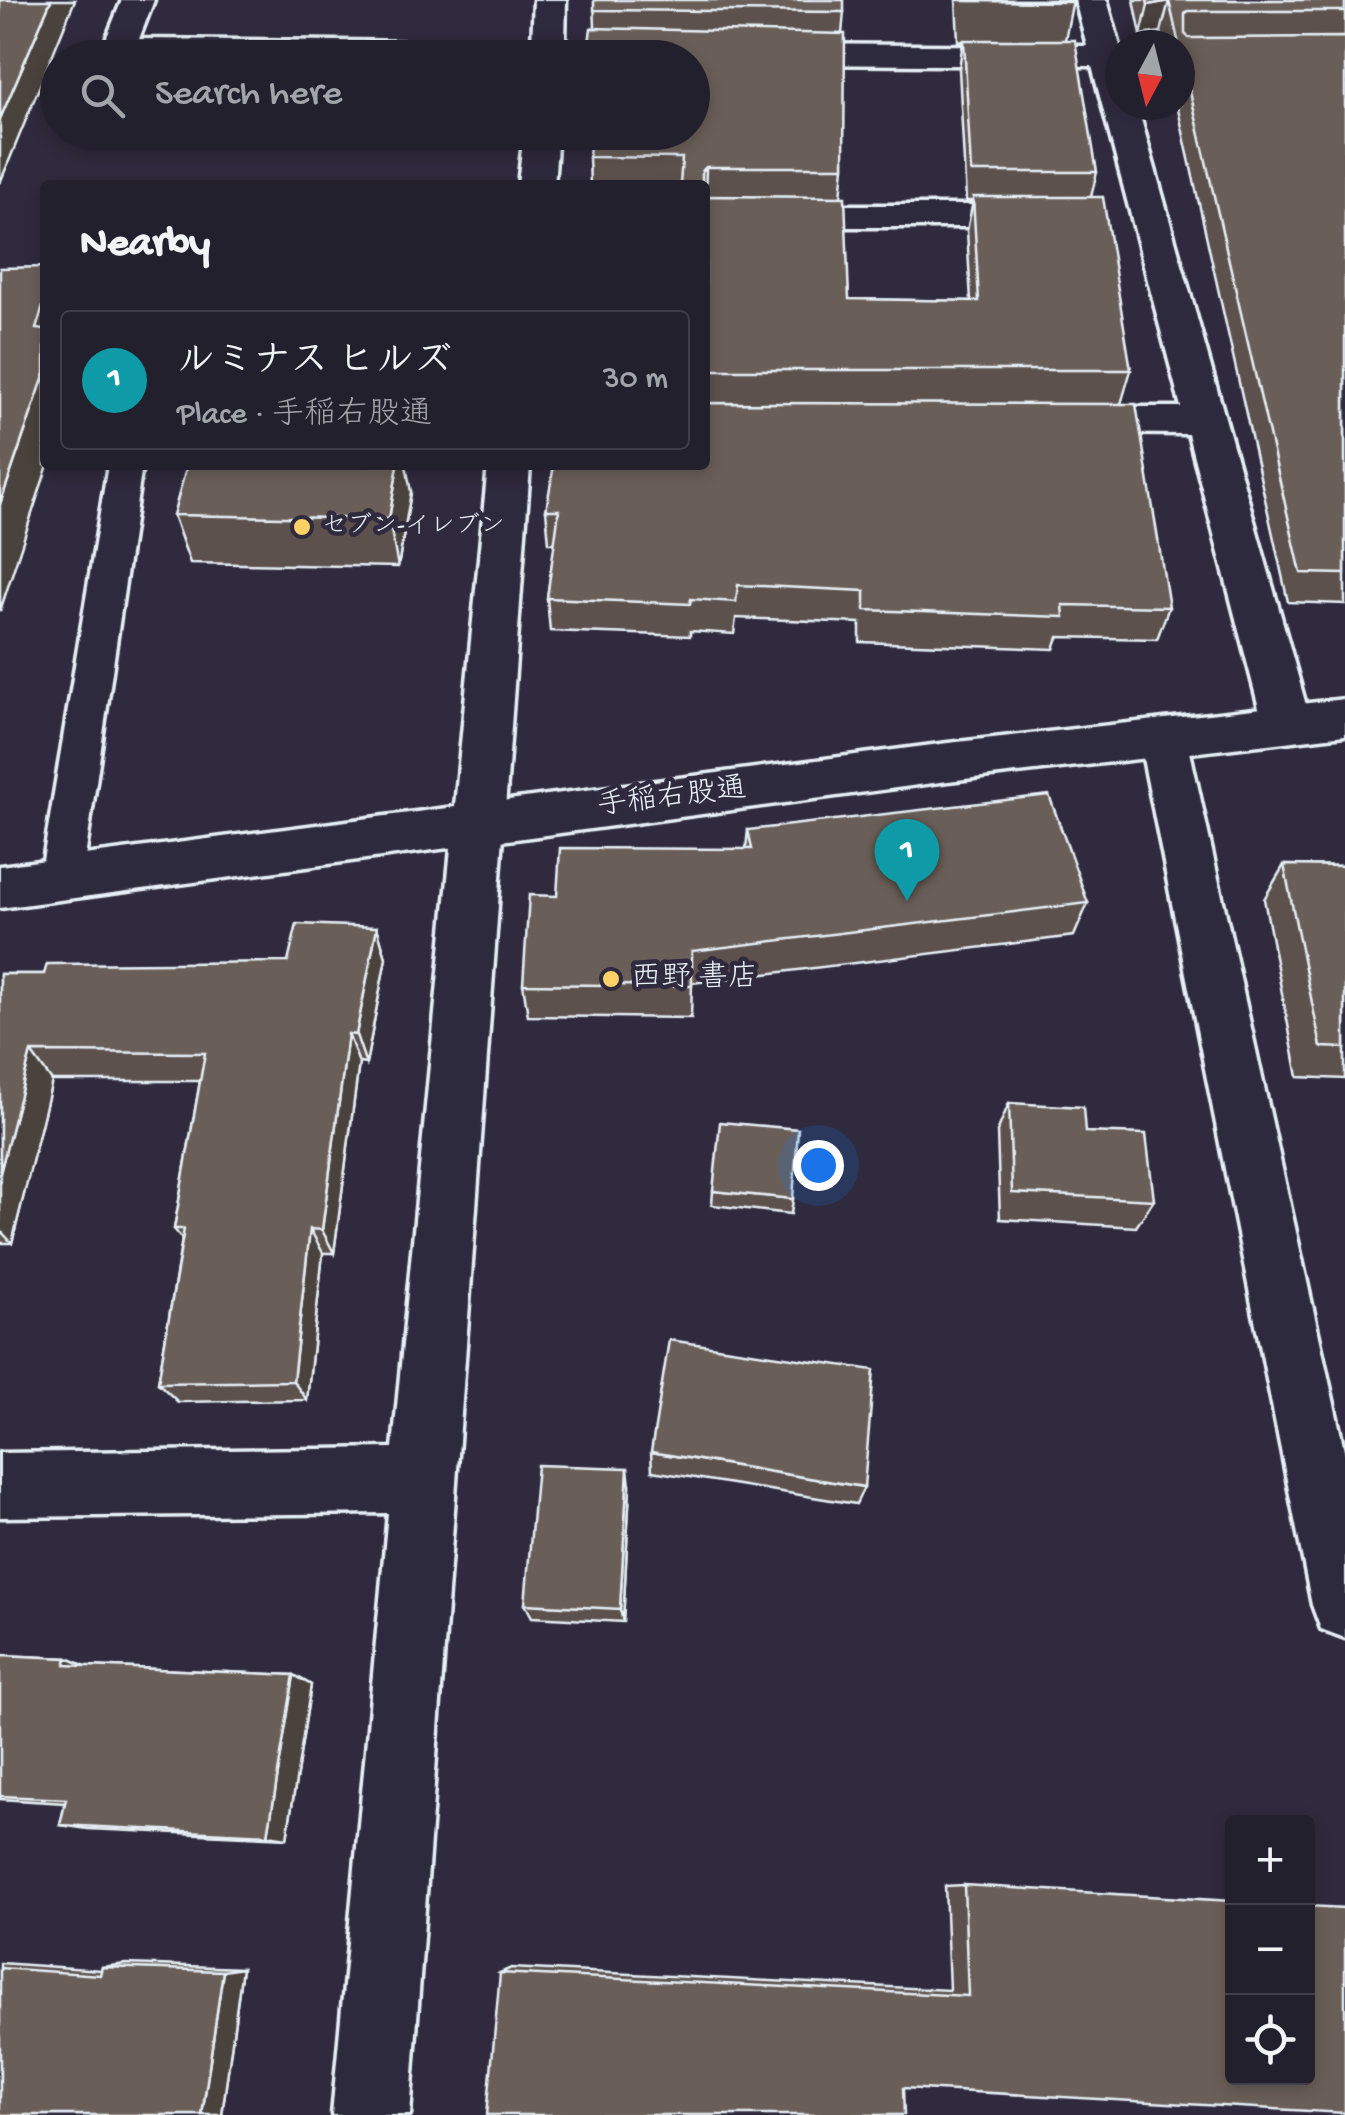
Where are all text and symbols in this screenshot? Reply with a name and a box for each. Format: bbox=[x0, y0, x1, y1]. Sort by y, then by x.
north arrow bbox=[1105, 30, 1195, 120]
search box bbox=[40, 40, 710, 150]
icon: search bbox=[75, 68, 130, 123]
text: Search here bbox=[155, 73, 342, 117]
text: Nearby bbox=[80, 221, 210, 270]
text: ルミナス ヒルズ bbox=[177, 341, 452, 385]
text: 1 bbox=[108, 361, 121, 399]
text: 30 m bbox=[603, 361, 668, 399]
text: Place · 手稲右股通 bbox=[177, 397, 432, 435]
place label: セブン-イレブン bbox=[322, 512, 505, 542]
marker: セブン-イレブン bbox=[291, 516, 313, 538]
street label: 手稲右股通 bbox=[595, 771, 749, 826]
pin: 1 bbox=[874, 818, 940, 901]
place label: 西野 書店 bbox=[631, 960, 758, 997]
marker: 西野 書店 bbox=[600, 968, 622, 990]
your location bbox=[793, 1140, 844, 1191]
map controls bbox=[1225, 1815, 1315, 2085]
button: + bbox=[1225, 1815, 1315, 1905]
button: − bbox=[1225, 1905, 1315, 1995]
button: locate bbox=[1225, 1995, 1315, 2085]

